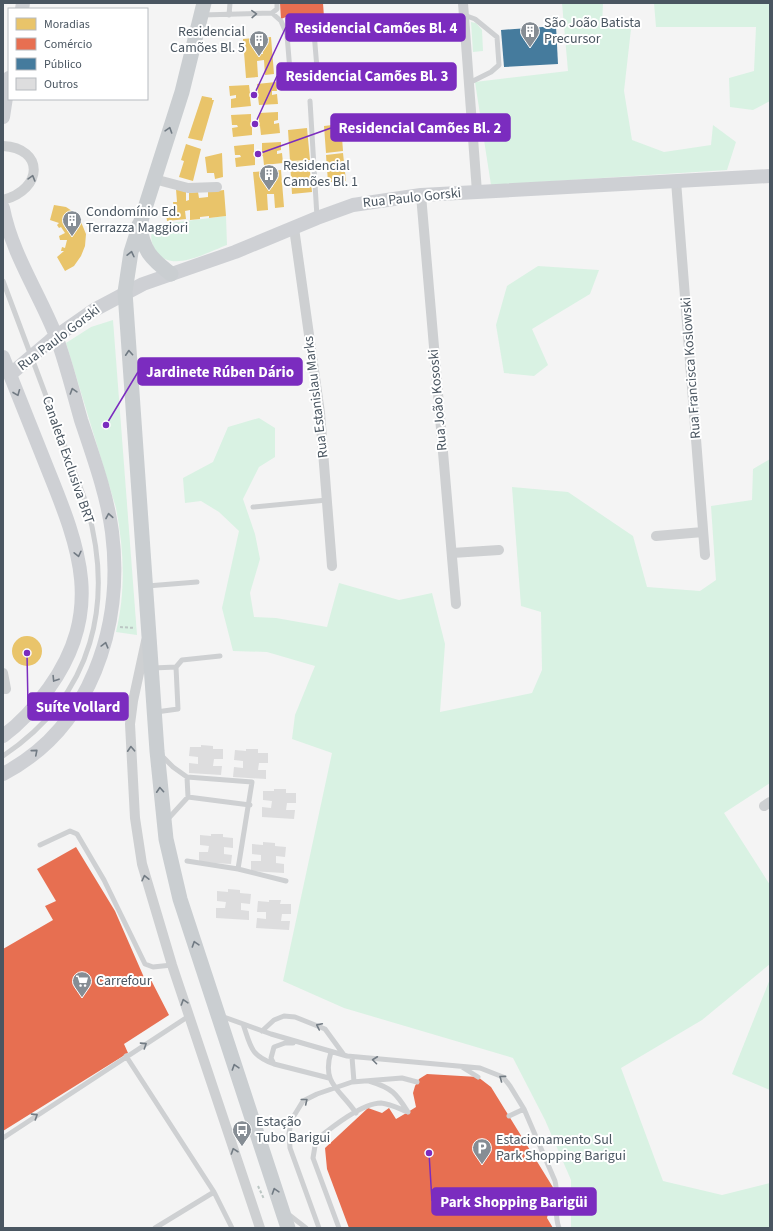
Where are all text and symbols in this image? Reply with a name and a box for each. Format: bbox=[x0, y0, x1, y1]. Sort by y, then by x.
legend bbox=[8, 8, 148, 100]
one-way arrow bbox=[251, 10, 257, 18]
place label: São João Batista Precursor bbox=[544, 13, 641, 49]
callout: Residencial Camões Bl. 4 bbox=[286, 14, 465, 41]
text: Moradias bbox=[44, 16, 90, 33]
text: Residencial Camões Bl. 4 bbox=[295, 18, 458, 39]
building icon: São João Batista Precursor bbox=[519, 20, 541, 48]
place label: Residencial Camões Bl. 5 bbox=[170, 22, 245, 58]
building icon: Residencial Camões Bl. 5 bbox=[248, 29, 270, 57]
text: Comércio bbox=[44, 36, 92, 53]
text: Público bbox=[44, 56, 82, 73]
callout: Residencial Camões Bl. 3 bbox=[277, 63, 456, 90]
text: Residencial Camões Bl. 3 bbox=[286, 66, 449, 87]
text: Outros bbox=[44, 76, 78, 93]
callout: Residencial Camões Bl. 2 bbox=[331, 114, 510, 141]
text: Residencial Camões Bl. 2 bbox=[339, 118, 502, 139]
one-way arrow bbox=[165, 127, 173, 134]
place label: Residencial Camões Bl. 1 bbox=[283, 156, 358, 192]
building icon: Residencial Camões Bl. 1 bbox=[258, 163, 280, 191]
one-way arrow bbox=[27, 175, 36, 182]
street label: Rua Paulo Gorski bbox=[362, 183, 462, 213]
place label: Condomínio Ed. Terrazza Maggiori bbox=[86, 202, 188, 238]
building icon: Condomínio Ed. Terrazza Maggiori bbox=[61, 209, 83, 237]
one-way arrow bbox=[126, 251, 134, 257]
street label: Rua Francisca Koslowski bbox=[676, 296, 706, 440]
street label: Rua Paulo Gorski bbox=[14, 300, 104, 376]
street label: Rua Estanislau Marks bbox=[299, 335, 333, 459]
street label: Rua João Kososki bbox=[424, 348, 452, 452]
one-way arrow bbox=[125, 350, 134, 356]
callout: Jardinete Rúben Dário bbox=[138, 358, 302, 385]
text: Jardinete Rúben Dário bbox=[146, 362, 294, 383]
one-way arrow bbox=[69, 388, 78, 395]
one-way arrow bbox=[13, 390, 21, 397]
street label: Canaleta Exclusiva BRT bbox=[37, 393, 99, 527]
one-way arrow bbox=[105, 513, 114, 519]
one-way arrow bbox=[73, 551, 81, 557]
one-way arrow bbox=[100, 642, 108, 648]
one-way arrow bbox=[53, 674, 60, 681]
callout: Suíte Vollard bbox=[28, 693, 128, 720]
text: Suíte Vollard bbox=[36, 697, 120, 718]
one-way arrow bbox=[126, 746, 135, 752]
one-way arrow bbox=[30, 750, 38, 757]
one-way arrow bbox=[156, 787, 165, 793]
one-way arrow bbox=[142, 874, 150, 881]
one-way arrow bbox=[191, 940, 200, 947]
supermarket icon: Carrefour bbox=[71, 970, 93, 998]
place label: Carrefour bbox=[96, 971, 152, 991]
one-way arrow bbox=[180, 998, 189, 1005]
one-way arrow bbox=[316, 1023, 323, 1031]
one-way arrow bbox=[140, 1042, 147, 1049]
one-way arrow bbox=[372, 1056, 378, 1065]
one-way arrow bbox=[231, 1064, 240, 1071]
one-way arrow bbox=[499, 1076, 506, 1083]
one-way arrow bbox=[301, 1099, 308, 1106]
place label: Estação Tubo Barigui bbox=[256, 1112, 330, 1148]
one-way arrow bbox=[31, 1114, 38, 1121]
bus stop icon: Estação Tubo Barigui bbox=[231, 1119, 253, 1147]
place label: Estacionamento Sul Park Shopping Barigui bbox=[496, 1130, 626, 1166]
parking icon: Estacionamento Sul Park Shopping Barigui bbox=[471, 1137, 493, 1165]
one-way arrow bbox=[231, 1148, 239, 1155]
one-way arrow bbox=[271, 1188, 280, 1195]
callout: Park Shopping Barigüi bbox=[432, 1188, 596, 1215]
text: Park Shopping Barigüi bbox=[440, 1192, 588, 1213]

